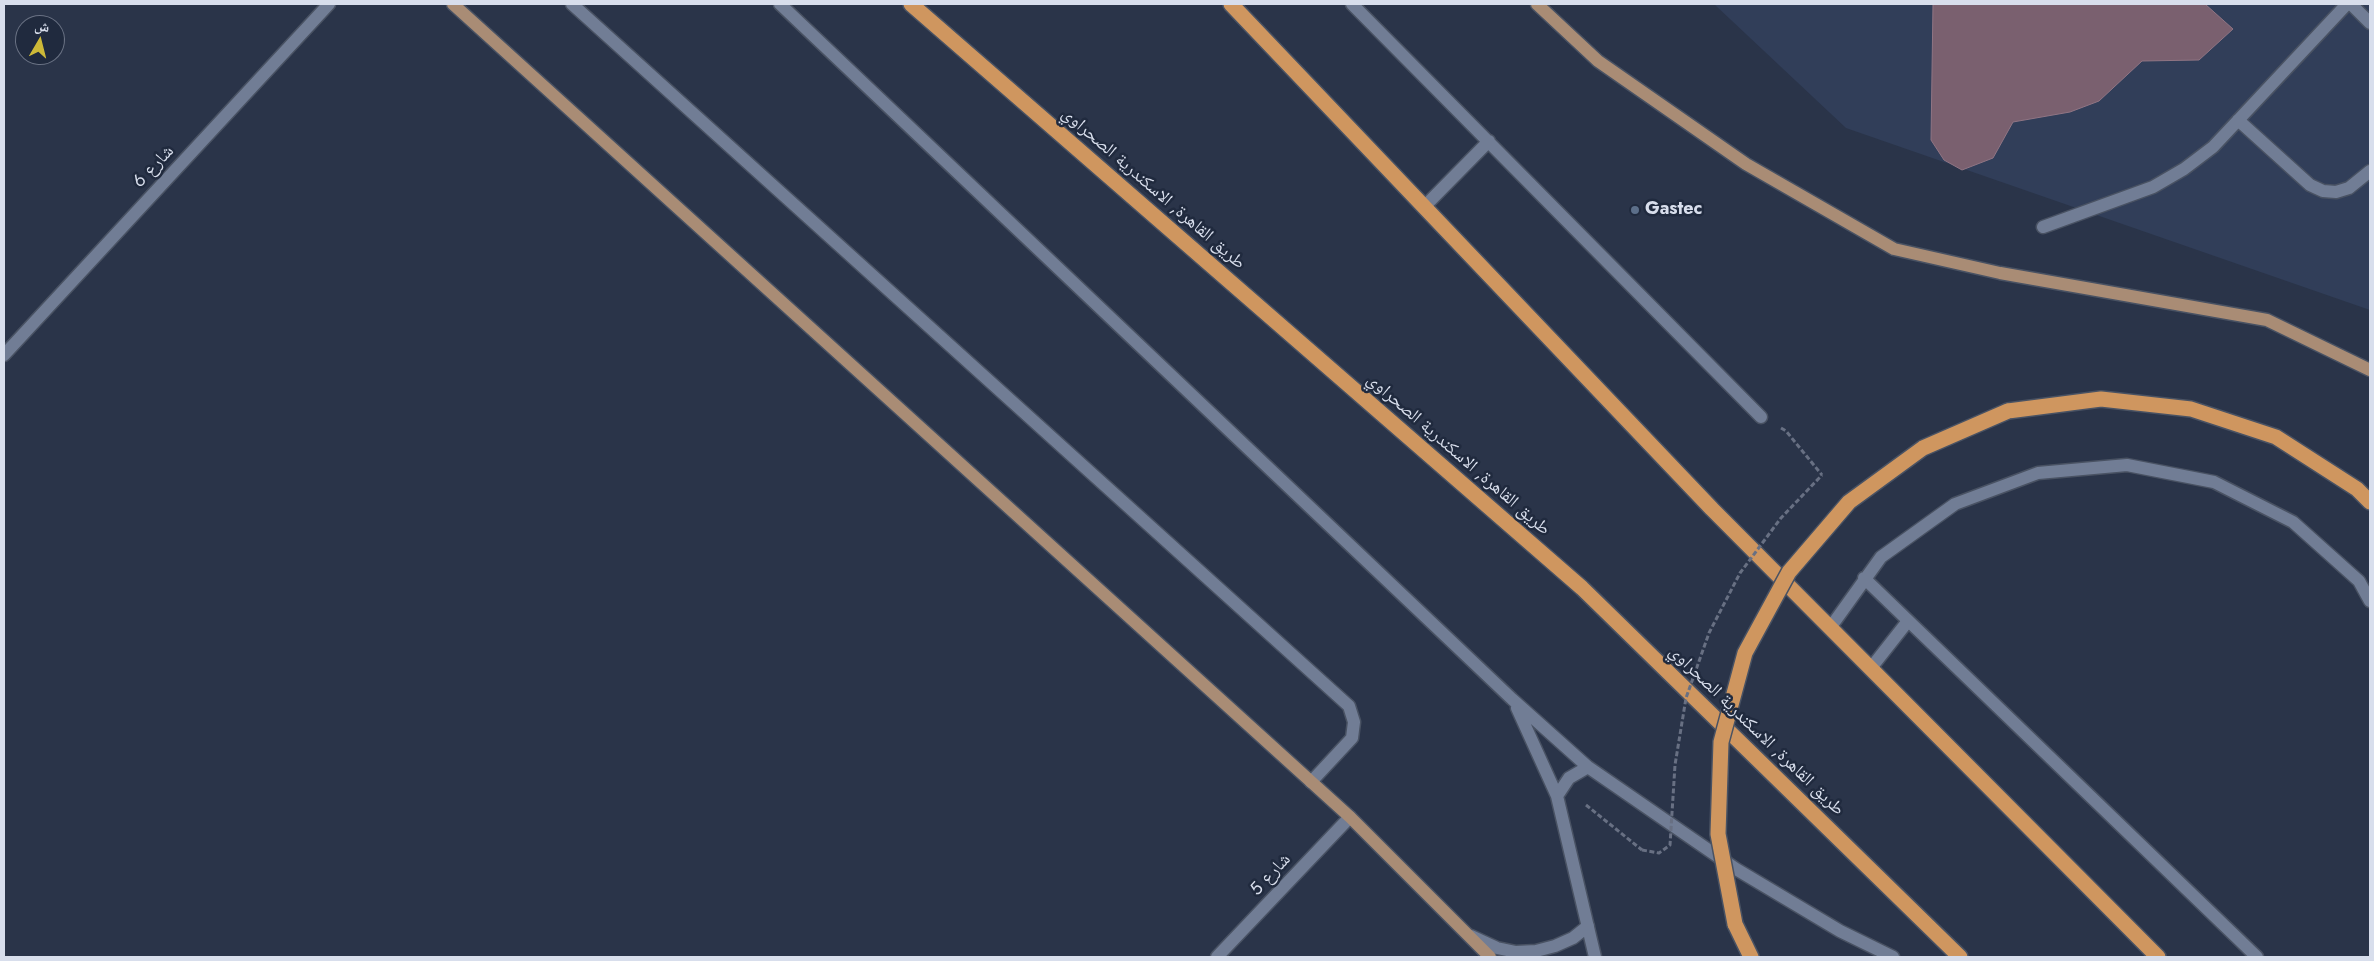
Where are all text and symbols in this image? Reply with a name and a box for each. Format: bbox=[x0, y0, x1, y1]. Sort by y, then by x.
north arrow bbox=[15, 15, 65, 65]
text: ش bbox=[33, 15, 51, 37]
street label: طريق القاهرة, الاسكندرية الصحراوي bbox=[1057, 103, 1249, 275]
street label: شارع 6 bbox=[129, 141, 179, 193]
place label: Gastec bbox=[1645, 199, 1702, 221]
marker: Gastec bbox=[1629, 204, 1641, 216]
street label: طريق القاهرة, الاسكندرية الصحراوي bbox=[1362, 369, 1554, 541]
street label: طريق القاهرة, الاسكندرية الصحراوي bbox=[1664, 641, 1848, 821]
street label: شارع 5 bbox=[1246, 849, 1296, 901]

